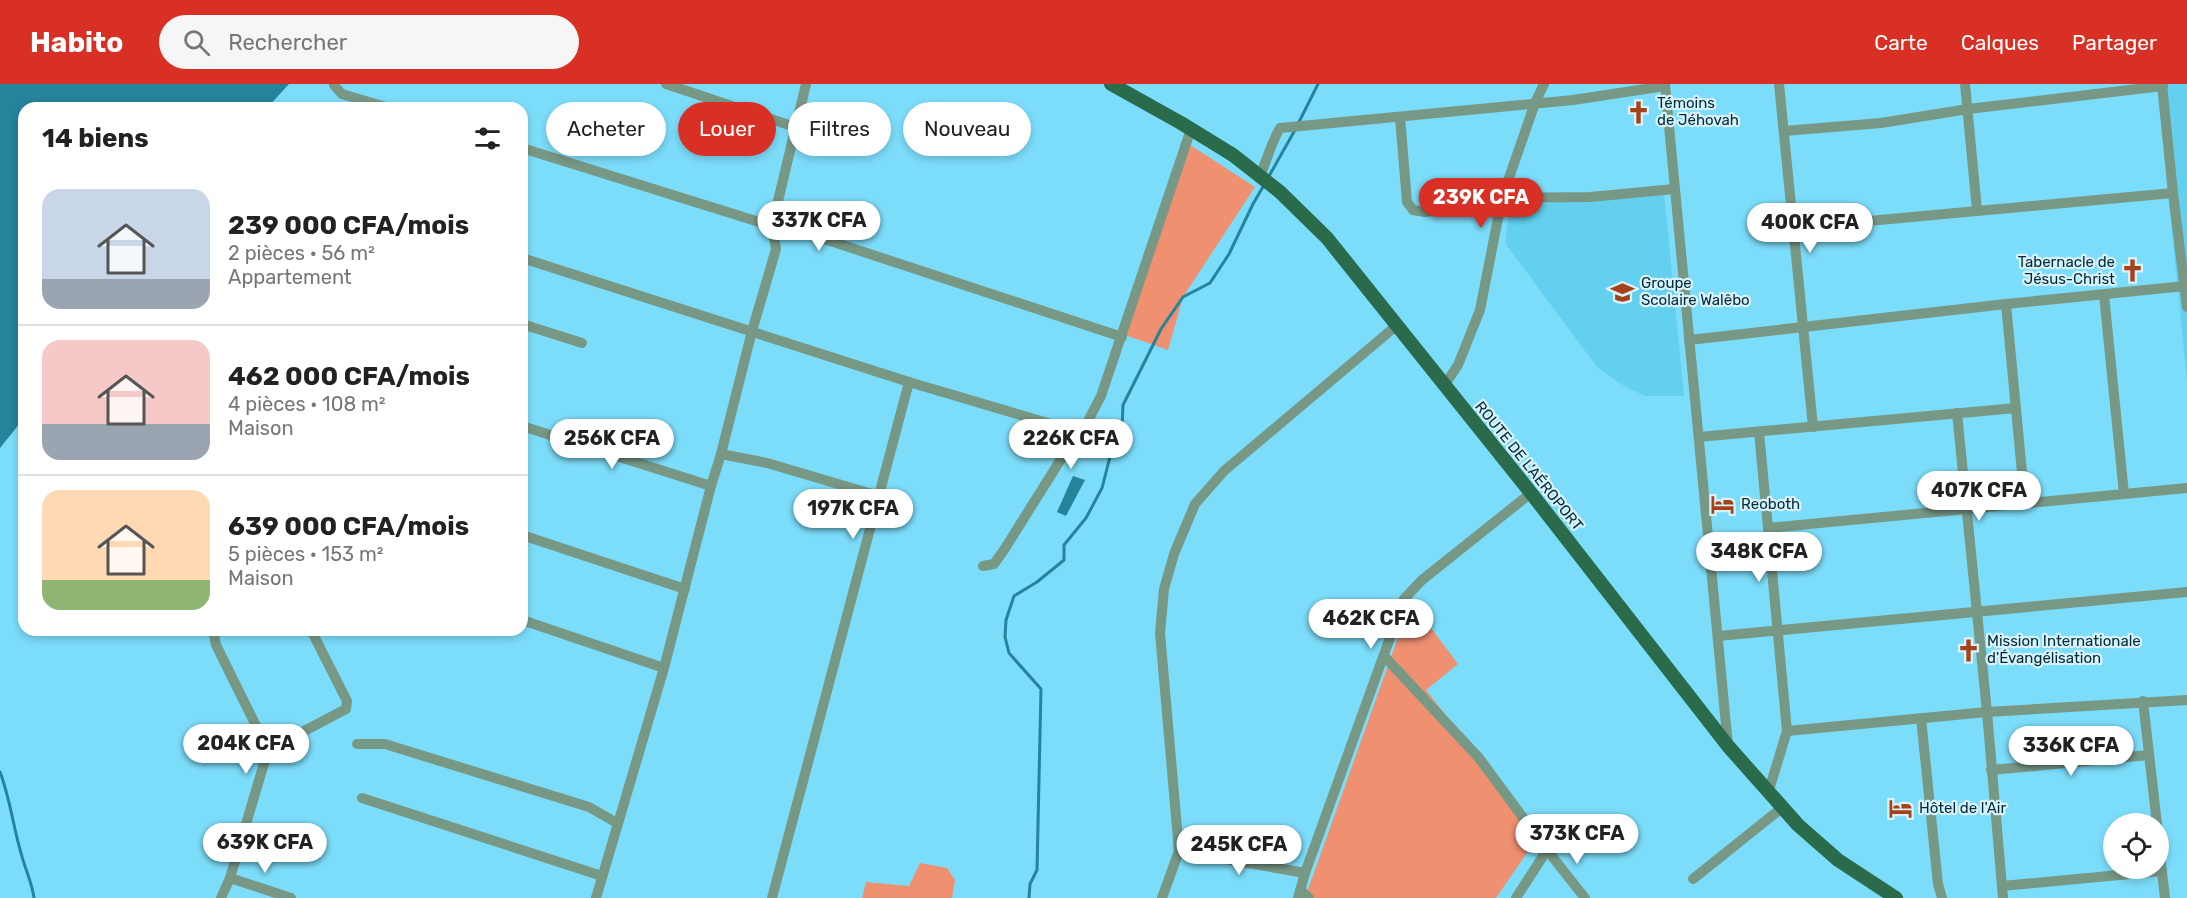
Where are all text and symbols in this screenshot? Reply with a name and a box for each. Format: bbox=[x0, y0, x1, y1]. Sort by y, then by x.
search box bbox=[159, 15, 579, 69]
text: Habito bbox=[30, 26, 123, 59]
icon: search bbox=[180, 26, 213, 59]
text: Rechercher bbox=[228, 29, 347, 56]
text: Carte bbox=[1874, 30, 1928, 55]
text: Calques bbox=[1961, 30, 2039, 55]
text: Partager bbox=[2072, 30, 2157, 55]
place label: Témoins de Jéhovah bbox=[1657, 94, 1739, 129]
church icon: Témoins de Jéhovah bbox=[1626, 99, 1652, 125]
chip: Acheter bbox=[546, 102, 666, 156]
chip: Louer bbox=[678, 102, 776, 156]
chip: Filtres bbox=[788, 102, 891, 156]
chip: Nouveau bbox=[903, 102, 1031, 156]
icon: filters bbox=[471, 122, 504, 155]
text: 14 biens bbox=[42, 123, 149, 154]
pin: 239K CFA bbox=[1419, 178, 1543, 229]
text: 239K CFA bbox=[1433, 185, 1529, 209]
pin: 337K CFA bbox=[757, 201, 881, 252]
pin: 400K CFA bbox=[1748, 203, 1872, 254]
text: 337K CFA bbox=[771, 208, 867, 232]
text: 239 000 CFA/mois bbox=[228, 210, 469, 241]
text: 400K CFA bbox=[1761, 210, 1859, 234]
icon: home bbox=[90, 213, 162, 285]
text: 2 pièces · 56 m² bbox=[228, 241, 375, 265]
place label: Tabernacle de Jésus-Christ bbox=[2018, 253, 2115, 288]
church icon: Tabernacle de Jésus-Christ bbox=[2120, 258, 2146, 284]
text: Appartement bbox=[228, 265, 352, 289]
place label: Groupe Scolaire Walêbo bbox=[1641, 274, 1750, 309]
school or university icon: Groupe Scolaire Walêbo bbox=[1610, 279, 1636, 305]
text: 462 000 CFA/mois bbox=[228, 361, 470, 392]
icon: home bbox=[90, 364, 162, 436]
text: 4 pièces · 108 m² bbox=[228, 392, 386, 416]
street label: ROUTE DE L'AÉROPORT bbox=[1471, 398, 1587, 535]
text: Maison bbox=[228, 416, 294, 440]
pin: 256K CFA bbox=[550, 419, 674, 470]
pin: 226K CFA bbox=[1009, 419, 1133, 470]
text: 256K CFA bbox=[564, 426, 660, 450]
text: 226K CFA bbox=[1023, 426, 1119, 450]
pin: 407K CFA bbox=[1917, 471, 2041, 522]
text: 407K CFA bbox=[1931, 478, 2027, 502]
pin: 197K CFA bbox=[791, 489, 915, 540]
hotel icon: Reoboth bbox=[1710, 491, 1736, 517]
place label: Reoboth bbox=[1741, 495, 1800, 513]
text: 197K CFA bbox=[807, 496, 899, 520]
text: 639 000 CFA/mois bbox=[228, 511, 469, 542]
icon: home bbox=[90, 514, 162, 586]
pin: 348K CFA bbox=[1697, 532, 1821, 583]
text: 348K CFA bbox=[1710, 539, 1808, 563]
text: 5 pièces · 153 m² bbox=[228, 542, 384, 566]
text: Maison bbox=[228, 566, 294, 590]
pin: 462K CFA bbox=[1309, 599, 1433, 650]
text: 462K CFA bbox=[1322, 606, 1420, 630]
place label: Mission Internationale d'Évangélisation bbox=[1987, 632, 2141, 667]
church icon: Mission Internationale d'Évangélisation bbox=[1956, 637, 1982, 663]
pin: 204K CFA bbox=[184, 724, 308, 775]
pin: 336K CFA bbox=[2009, 726, 2133, 777]
text: 204K CFA bbox=[197, 731, 295, 755]
text: 336K CFA bbox=[2023, 733, 2119, 757]
hotel icon: Hôtel de l'Air bbox=[1888, 795, 1914, 821]
place label: Hôtel de l'Air bbox=[1919, 799, 2006, 817]
map controls bbox=[2103, 813, 2169, 879]
button: locate bbox=[2103, 813, 2169, 879]
pin: 373K CFA bbox=[1515, 814, 1639, 865]
text: 373K CFA bbox=[1529, 821, 1625, 845]
pin: 639K CFA bbox=[203, 823, 327, 874]
pin: 245K CFA bbox=[1177, 825, 1301, 876]
text: 639K CFA bbox=[217, 830, 313, 854]
text: 245K CFA bbox=[1191, 832, 1287, 856]

